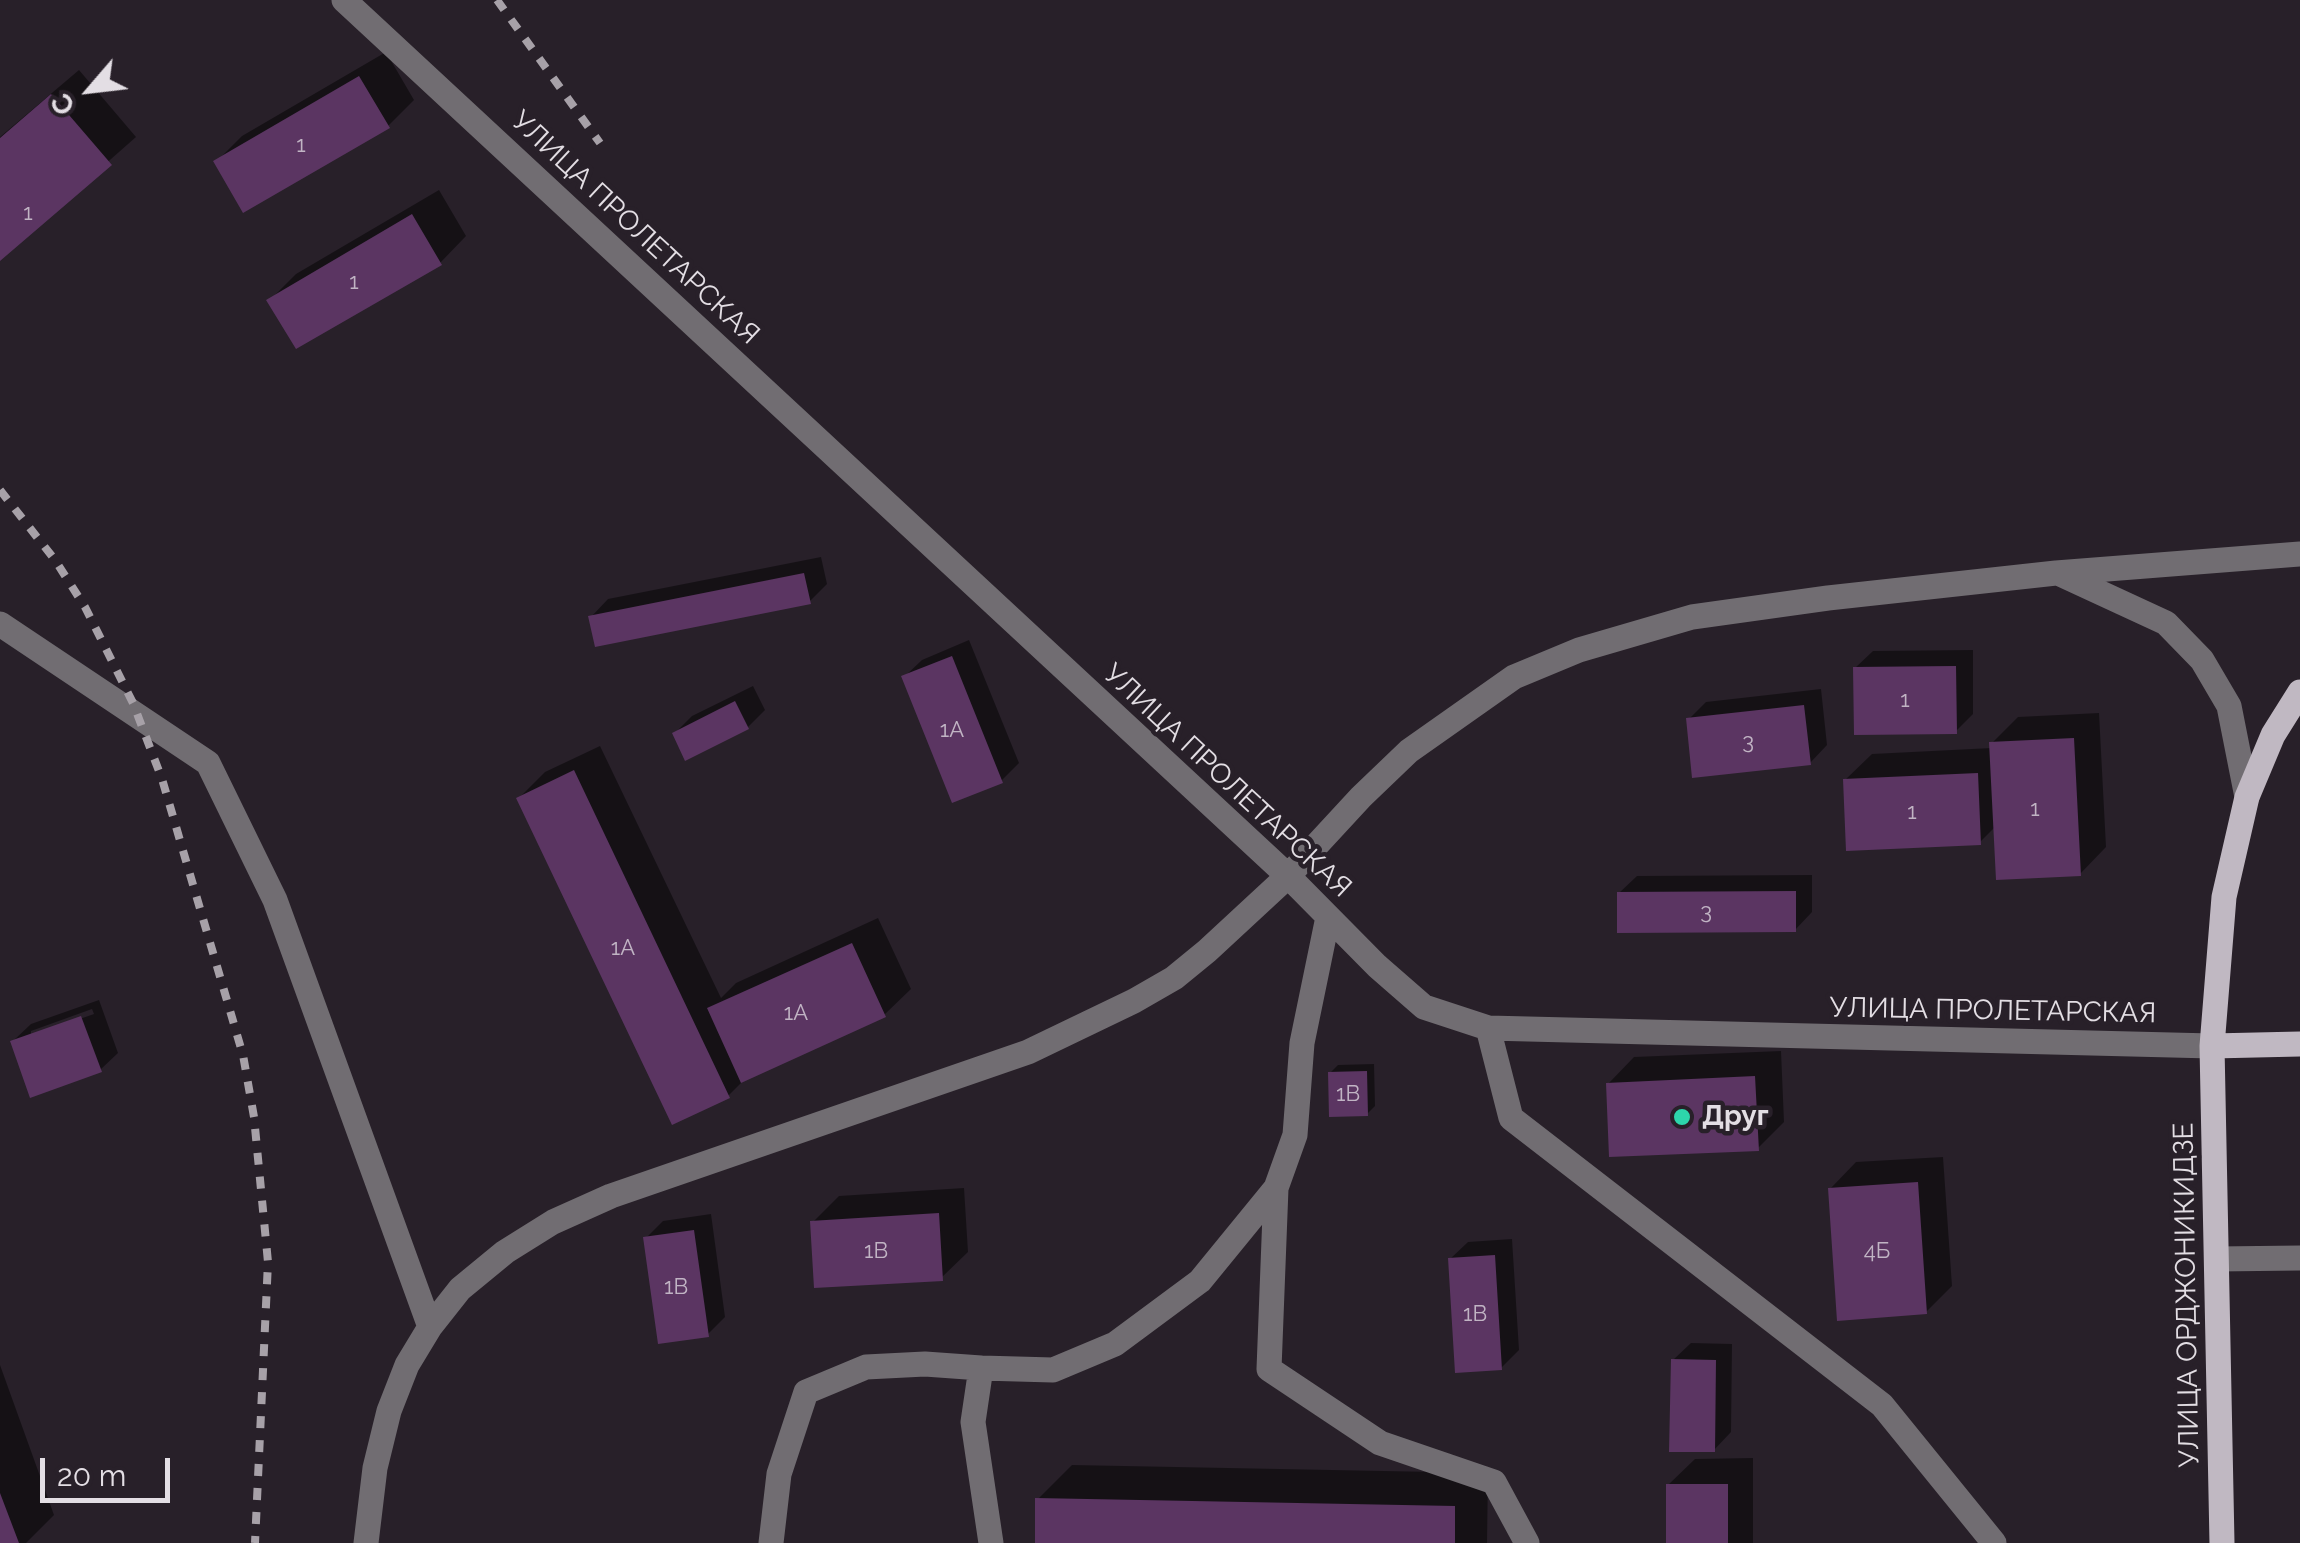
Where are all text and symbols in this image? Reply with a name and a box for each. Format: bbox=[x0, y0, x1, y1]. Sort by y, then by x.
north arrow bbox=[40, 40, 140, 140]
text: С bbox=[44, 88, 82, 121]
street label: УЛИЦА ПРОЛЕТАРСКАЯ bbox=[504, 104, 766, 352]
house number: 1 bbox=[296, 132, 306, 158]
house number: 1 bbox=[23, 200, 33, 226]
house number: 1 bbox=[349, 269, 359, 295]
street label: УЛИЦА ПРОЛЕТАРСКАЯ bbox=[1096, 657, 1358, 905]
house number: 1 bbox=[1900, 687, 1910, 713]
house number: 1А bbox=[940, 717, 964, 743]
house number: 3 bbox=[1742, 729, 1754, 755]
house number: 1 bbox=[2030, 796, 2040, 822]
house number: 1 bbox=[1907, 799, 1917, 825]
house number: 3 bbox=[1700, 899, 1712, 925]
house number: 1А bbox=[611, 935, 635, 961]
street label: УЛИЦА ПРОЛЕТАРСКАЯ bbox=[1829, 991, 2157, 1031]
house number: 1А bbox=[784, 1000, 808, 1026]
house number: 1В bbox=[1336, 1081, 1360, 1107]
place label: Друг bbox=[1702, 1100, 1769, 1134]
marker: Друг bbox=[1671, 1106, 1693, 1128]
street label: УЛИЦА ОРДЖОНИКИДЗЕ bbox=[2167, 1122, 2207, 1468]
house number: 1В bbox=[864, 1238, 888, 1264]
house number: 4Б bbox=[1864, 1238, 1890, 1264]
house number: 1В bbox=[664, 1274, 688, 1300]
house number: 1В bbox=[1463, 1301, 1487, 1327]
scale bar bbox=[45, 1438, 175, 1500]
text: 20 m bbox=[57, 1458, 126, 1493]

